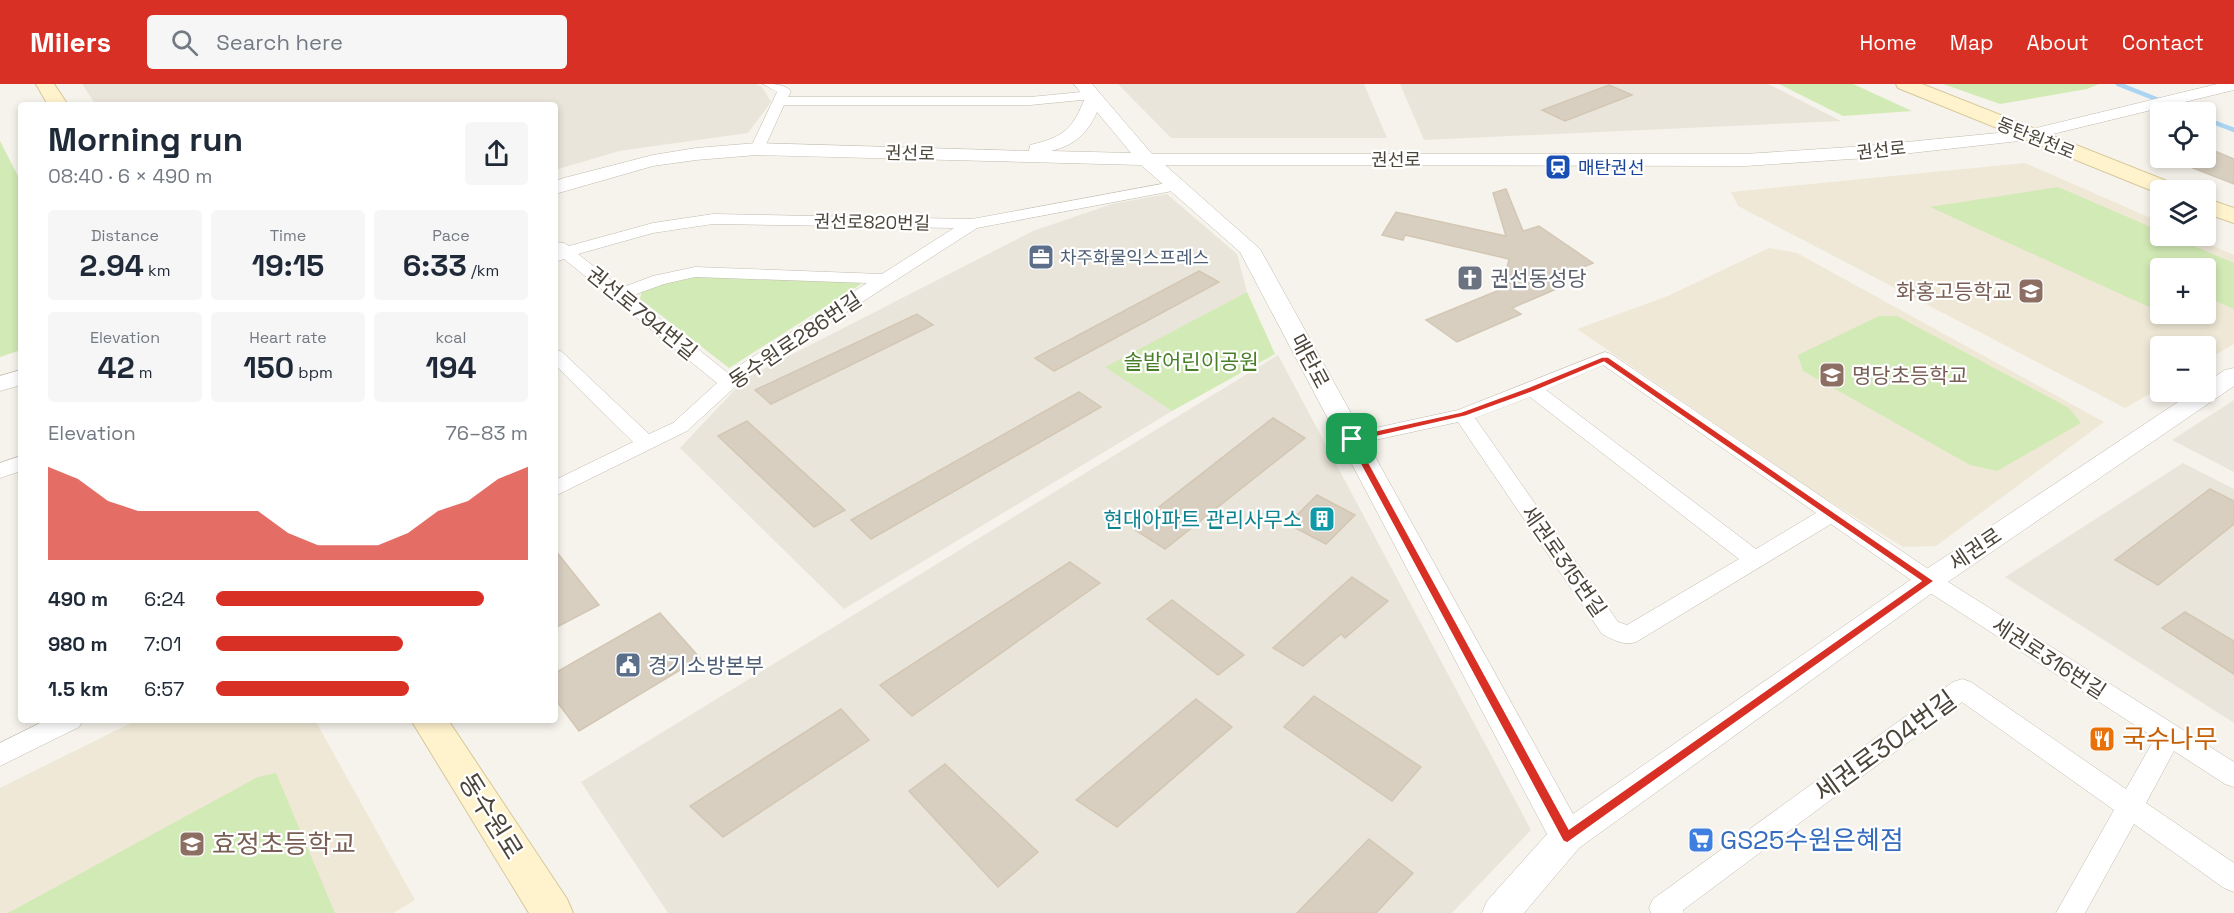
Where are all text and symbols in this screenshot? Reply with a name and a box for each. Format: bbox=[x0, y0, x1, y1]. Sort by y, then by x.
search box bbox=[147, 15, 567, 69]
text: Milers bbox=[30, 24, 111, 60]
icon: search bbox=[168, 26, 201, 59]
text: Search here bbox=[216, 28, 343, 56]
text: Home bbox=[1859, 29, 1917, 56]
text: Map bbox=[1950, 29, 1994, 56]
text: About bbox=[2027, 29, 2089, 56]
text: Contact bbox=[2122, 29, 2204, 56]
map controls bbox=[2150, 102, 2216, 402]
button: locate bbox=[2150, 102, 2216, 168]
street label: 동탄원천로 bbox=[1993, 112, 2079, 164]
text: Morning run bbox=[48, 119, 243, 161]
button: share bbox=[465, 122, 528, 185]
street label: 권선로 bbox=[1855, 136, 1907, 164]
street label: 권선로 bbox=[885, 141, 935, 165]
street label: 권선로 bbox=[1371, 148, 1421, 171]
station icon: 매탄권선 bbox=[1543, 152, 1573, 182]
place label: 매탄권선 bbox=[1578, 156, 1644, 179]
text: 08:40 · 6 × 490 m bbox=[48, 163, 213, 189]
button: layers bbox=[2150, 180, 2216, 246]
street label: 권선로820번길 bbox=[814, 209, 930, 235]
text: Distance bbox=[91, 225, 159, 246]
text: Time bbox=[270, 225, 306, 246]
text: Pace bbox=[432, 225, 470, 246]
office icon: 차주화물익스프레스 bbox=[1026, 242, 1056, 272]
text: 2.94 bbox=[80, 246, 144, 285]
text: 19:15 bbox=[252, 246, 324, 285]
text: 6:33 bbox=[403, 246, 467, 285]
place label: 차주화물익스프레스 bbox=[1060, 246, 1209, 269]
button: + bbox=[2150, 258, 2216, 324]
text: km bbox=[144, 260, 170, 281]
text: /km bbox=[467, 260, 499, 281]
street label: 권선로794번길 bbox=[581, 260, 703, 366]
church icon: 권선동성당 bbox=[1455, 263, 1485, 293]
place label: 권선동성당 bbox=[1490, 265, 1587, 292]
school or university icon: 화홍고등학교 bbox=[2016, 276, 2046, 306]
place label: 화홍고등학교 bbox=[1896, 278, 2012, 305]
street label: 동수원로286번길 bbox=[723, 286, 867, 394]
text: Elevation bbox=[90, 327, 160, 348]
text: Heart rate bbox=[249, 327, 327, 348]
text: kcal bbox=[436, 327, 466, 348]
street label: 매탄로 bbox=[1284, 329, 1336, 393]
button: − bbox=[2150, 336, 2216, 402]
text: 42 bbox=[98, 348, 135, 387]
text: 150 bbox=[243, 348, 294, 387]
text: 194 bbox=[425, 348, 477, 387]
park label: 솔밭어린이공원 bbox=[1123, 348, 1259, 375]
school or university icon: 명당초등학교 bbox=[1817, 360, 1847, 390]
text: m bbox=[135, 362, 152, 383]
text: bpm bbox=[294, 362, 333, 383]
place label: 명당초등학교 bbox=[1852, 362, 1968, 389]
pin bbox=[1326, 413, 1377, 464]
text: Elevation bbox=[48, 420, 136, 446]
text: 76–83 m bbox=[446, 420, 528, 446]
icon: arrive bbox=[1335, 422, 1368, 455]
street label: 세권로315번길 bbox=[1516, 500, 1612, 622]
building icon: 현대아파트 관리사무소 bbox=[1307, 504, 1337, 534]
place label: 현대아파트 관리사무소 bbox=[1103, 506, 1302, 533]
street label: 세권로 bbox=[1943, 522, 2007, 576]
text: 490 m bbox=[48, 586, 108, 612]
text: 6:24 bbox=[144, 586, 185, 612]
street label: 세권로316번길 bbox=[1987, 611, 2111, 705]
text: 980 m bbox=[48, 631, 107, 657]
text: 7:01 bbox=[144, 631, 182, 657]
public building icon: 경기소방본부 bbox=[613, 650, 643, 680]
place label: 경기소방본부 bbox=[648, 652, 764, 679]
text: 1.5 km bbox=[48, 676, 108, 702]
text: 6:57 bbox=[144, 676, 184, 702]
street label: 세권로304번길 bbox=[1807, 683, 1963, 809]
place label: 국수나무 bbox=[2122, 722, 2218, 756]
restaurant icon: 국수나무 bbox=[2087, 724, 2117, 754]
street label: 동수원로 bbox=[451, 766, 531, 866]
place label: GS25수원은혜점 bbox=[1720, 823, 1904, 857]
supermarket icon: GS25수원은혜점 bbox=[1686, 825, 1716, 855]
place label: 효정초등학교 bbox=[212, 827, 356, 861]
school or university icon: 효정초등학교 bbox=[177, 829, 207, 859]

